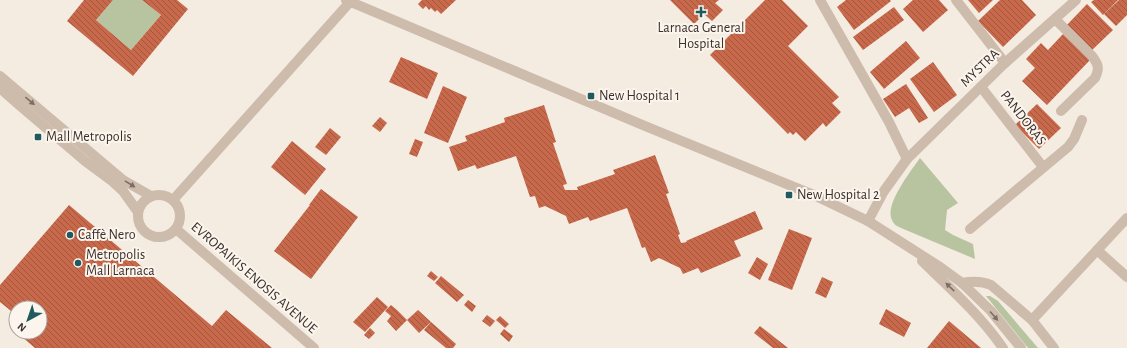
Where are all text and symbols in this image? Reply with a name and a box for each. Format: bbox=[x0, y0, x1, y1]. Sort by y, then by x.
marker: Larnaca General Hospital bbox=[695, 6, 707, 18]
place label: Larnaca General Hospital bbox=[658, 21, 744, 51]
street label: MYSTRA bbox=[958, 46, 1002, 90]
street label: PANDORAS bbox=[998, 88, 1048, 148]
place label: New Hospital 1 bbox=[599, 89, 680, 103]
marker: New Hospital 1 bbox=[586, 91, 596, 101]
one-way arrow bbox=[24, 97, 35, 106]
place label: Mall Metropolis bbox=[46, 130, 132, 144]
marker: Mall Metropolis bbox=[33, 132, 43, 142]
one-way arrow bbox=[124, 181, 136, 188]
place label: New Hospital 2 bbox=[797, 188, 879, 202]
marker: New Hospital 2 bbox=[784, 190, 794, 200]
street label: EVROPAIKIS ENOSIS AVENUE bbox=[188, 220, 320, 336]
place label: Caffè Nero bbox=[78, 228, 136, 242]
marker: Caffè Nero bbox=[65, 230, 75, 240]
place label: Metropolis Mall Larnaca bbox=[86, 248, 155, 278]
marker: Metropolis Mall Larnaca bbox=[73, 258, 83, 268]
one-way arrow bbox=[945, 282, 955, 292]
north arrow bbox=[8, 300, 48, 340]
one-way arrow bbox=[990, 310, 999, 321]
text: N bbox=[15, 321, 28, 334]

